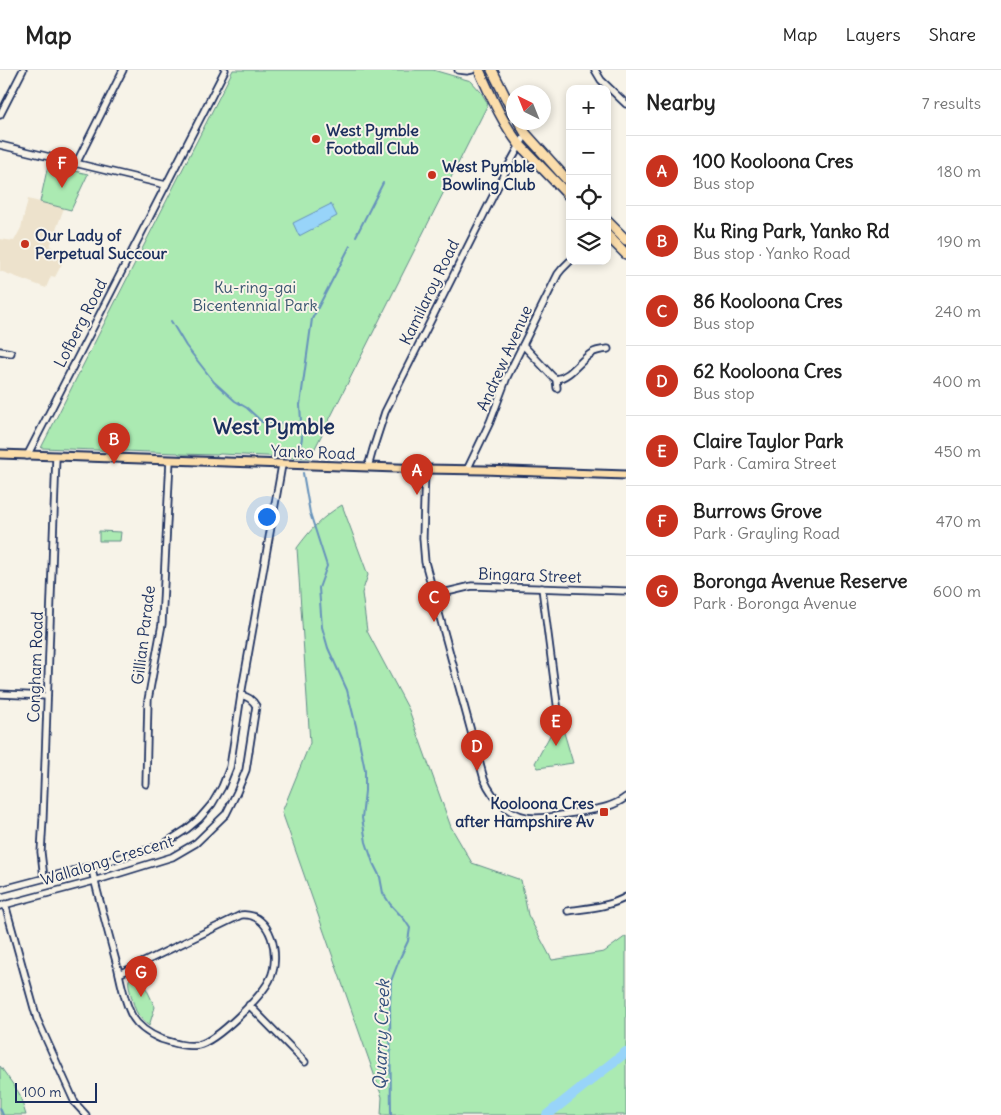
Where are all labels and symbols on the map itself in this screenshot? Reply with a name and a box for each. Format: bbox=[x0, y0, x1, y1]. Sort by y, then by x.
north arrow bbox=[506, 85, 551, 130]
place label: West Pymble Football Club bbox=[326, 120, 419, 158]
marker: West Pymble Football Club bbox=[310, 133, 322, 145]
pin: F bbox=[46, 147, 78, 188]
place label: West Pymble Bowling Club bbox=[442, 156, 536, 195]
marker: West Pymble Bowling Club bbox=[426, 169, 438, 181]
place label: Our Lady of Perpetual Succour bbox=[35, 225, 168, 264]
street label: Kamilaroy Road bbox=[395, 236, 463, 348]
marker: Our Lady of Perpetual Succour bbox=[19, 238, 31, 250]
street label: Lofberg Road bbox=[49, 275, 111, 371]
park label: Ku-ring-gai Bicentennial Park bbox=[192, 277, 318, 315]
street label: Andrew Avenue bbox=[472, 302, 536, 414]
district label: West Pymble bbox=[213, 413, 335, 440]
pin: B bbox=[98, 423, 130, 464]
street label: Yanko Road bbox=[270, 441, 356, 463]
pin: A bbox=[401, 454, 433, 495]
your location bbox=[254, 504, 280, 530]
street label: Bingara Street bbox=[478, 563, 583, 587]
pin: C bbox=[418, 581, 450, 622]
street label: Gillian Parade bbox=[127, 584, 159, 686]
street label: Congham Road bbox=[23, 611, 47, 723]
pin: E bbox=[540, 705, 572, 746]
pin: D bbox=[461, 730, 493, 771]
place label: Kooloona Cres after Hampshire Av bbox=[455, 793, 594, 832]
marker: Kooloona Cres after Hampshire Av bbox=[598, 806, 610, 818]
street label: Wallalong Crescent bbox=[38, 830, 176, 890]
pin: G bbox=[125, 956, 157, 997]
water label: Quarry Creek bbox=[368, 978, 394, 1091]
scale bar bbox=[15, 1080, 98, 1103]

